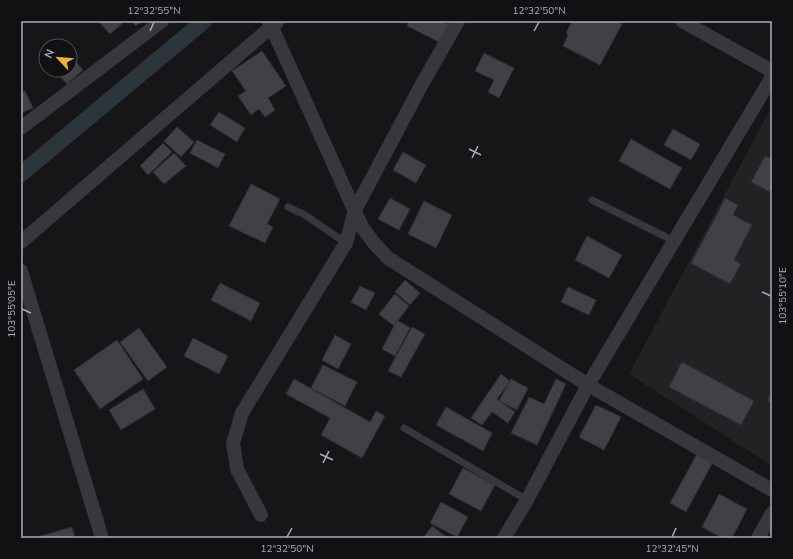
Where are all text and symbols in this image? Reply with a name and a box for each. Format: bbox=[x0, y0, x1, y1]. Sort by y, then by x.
text: 12°32'55"N bbox=[127, 4, 181, 18]
text: 12°32'50"N bbox=[512, 4, 566, 18]
north arrow bbox=[38, 38, 78, 78]
text: N bbox=[41, 47, 58, 61]
text: 103°55'10"E bbox=[776, 267, 790, 325]
text: 103°55'05"E bbox=[5, 280, 19, 338]
text: 12°32'50"N bbox=[260, 542, 314, 556]
text: 12°32'45"N bbox=[645, 542, 699, 556]

